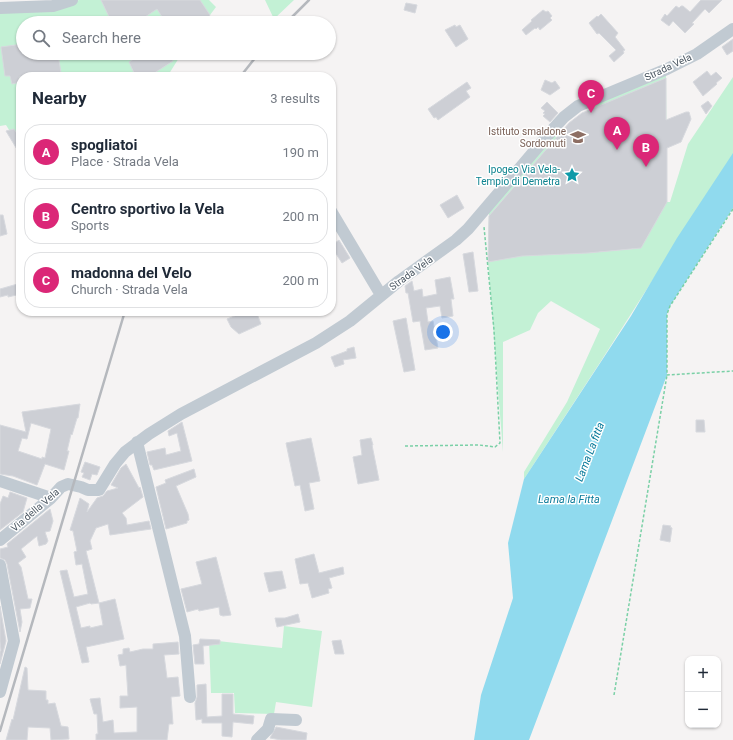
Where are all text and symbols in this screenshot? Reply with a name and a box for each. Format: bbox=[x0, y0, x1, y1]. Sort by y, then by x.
search box bbox=[16, 16, 336, 60]
icon: search bbox=[30, 27, 52, 49]
text: Search here bbox=[62, 29, 141, 47]
street label: Strada Vela bbox=[643, 51, 693, 83]
pin: C bbox=[578, 80, 604, 113]
text: Nearby bbox=[32, 88, 87, 108]
text: 3 results bbox=[270, 91, 320, 106]
pin: A bbox=[604, 117, 630, 150]
place label: Istituto smaldone Sordomuti bbox=[488, 126, 566, 149]
school or university icon: Istituto smaldone Sordomuti bbox=[569, 128, 587, 146]
pin: B bbox=[633, 134, 659, 167]
text: spogliatoi bbox=[71, 136, 137, 154]
text: A bbox=[42, 145, 50, 160]
text: 190 m bbox=[282, 145, 319, 160]
text: Place · Strada Vela bbox=[71, 154, 179, 169]
place label: Ipogeo Via Vela- Tempio di Demetra bbox=[476, 164, 560, 187]
place icon: Ipogeo Via Vela- Tempio di Demetra bbox=[563, 166, 581, 184]
text: Centro sportivo la Vela bbox=[71, 200, 224, 218]
text: B bbox=[42, 209, 50, 224]
text: 200 m bbox=[282, 209, 319, 224]
text: Sports bbox=[71, 218, 109, 233]
street label: Strada Vela bbox=[387, 254, 435, 292]
text: madonna del Velo bbox=[71, 264, 192, 282]
text: C bbox=[42, 273, 50, 288]
text: 200 m bbox=[282, 273, 319, 288]
text: Church · Strada Vela bbox=[71, 282, 188, 297]
your location bbox=[433, 322, 453, 342]
water label: Lama La fitta bbox=[573, 420, 607, 483]
street label: Via della Vela bbox=[9, 486, 61, 534]
water label: Lama la Fitta bbox=[538, 493, 600, 506]
map controls bbox=[685, 656, 721, 728]
button: + bbox=[685, 656, 721, 692]
button: − bbox=[685, 692, 721, 728]

